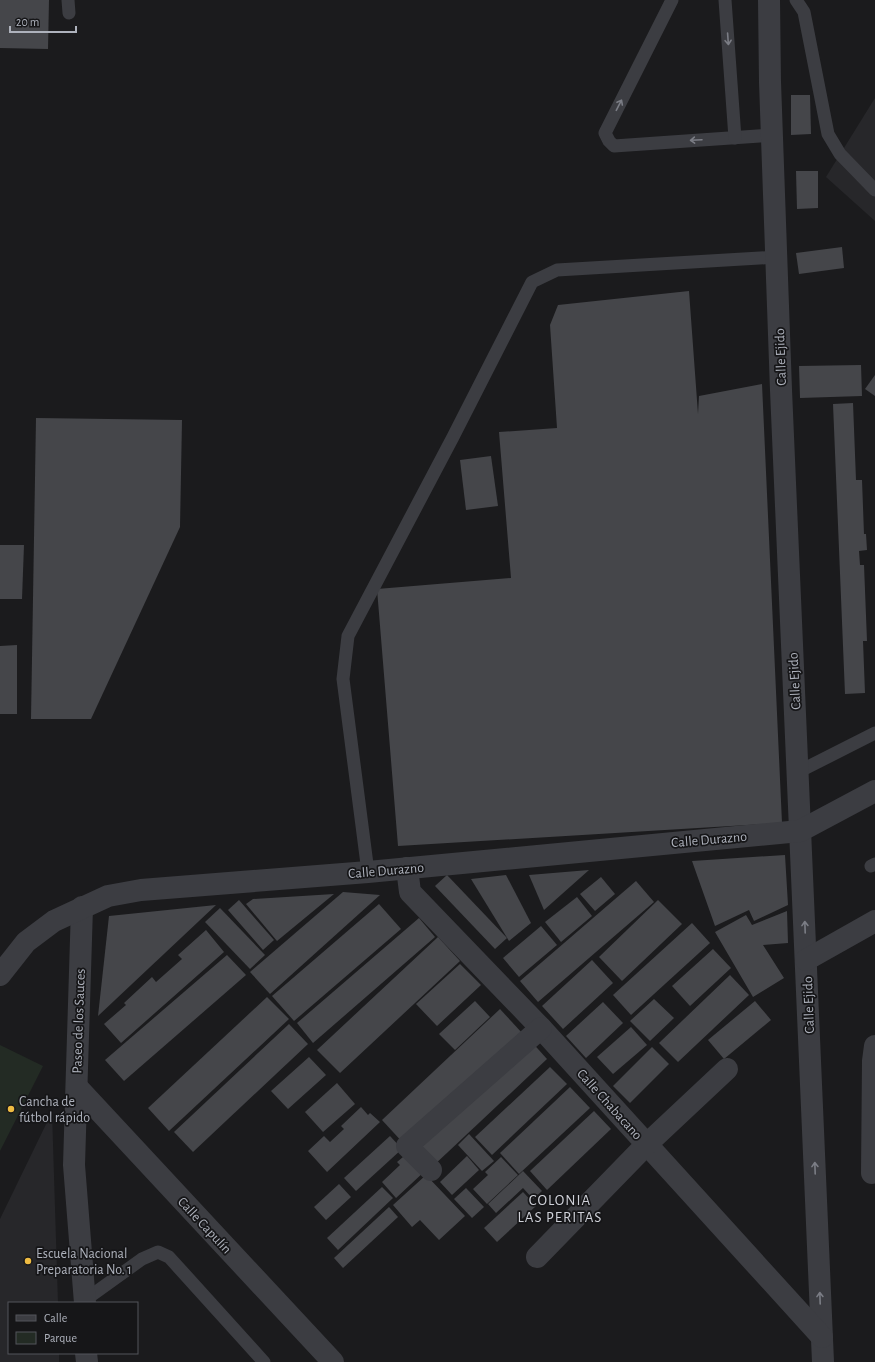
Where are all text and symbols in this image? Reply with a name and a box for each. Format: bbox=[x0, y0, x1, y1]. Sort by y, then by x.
scale bar bbox=[10, 8, 76, 34]
text: 20 m bbox=[16, 16, 39, 28]
one-way arrow bbox=[724, 32, 731, 45]
one-way arrow bbox=[616, 99, 623, 111]
one-way arrow bbox=[690, 137, 703, 144]
street label: Calle Ejido bbox=[773, 328, 789, 386]
street label: Calle Ejido bbox=[786, 652, 803, 710]
street label: Calle Durazno bbox=[671, 830, 748, 850]
street label: Calle Durazno bbox=[348, 861, 425, 881]
one-way arrow bbox=[801, 921, 808, 934]
street label: Paseo de los Sauces bbox=[70, 968, 88, 1074]
street label: Calle Ejido bbox=[801, 976, 817, 1034]
street label: Calle Chabacano bbox=[574, 1067, 645, 1143]
place label: Cancha de fútbol rápido bbox=[19, 1095, 90, 1125]
marker: Cancha de fútbol rápido bbox=[6, 1104, 16, 1114]
one-way arrow bbox=[811, 1162, 818, 1175]
district label: COLONIA LAS PERITAS bbox=[518, 1193, 602, 1225]
street label: Calle Capulín bbox=[175, 1195, 234, 1257]
place label: Escuela Nacional Preparatoria No. 1 bbox=[36, 1247, 132, 1277]
marker: Escuela Nacional Preparatoria No. 1 bbox=[23, 1256, 33, 1266]
one-way arrow bbox=[816, 1292, 824, 1305]
legend bbox=[8, 1302, 138, 1354]
text: Calle bbox=[44, 1312, 67, 1324]
text: Parque bbox=[44, 1332, 77, 1344]

